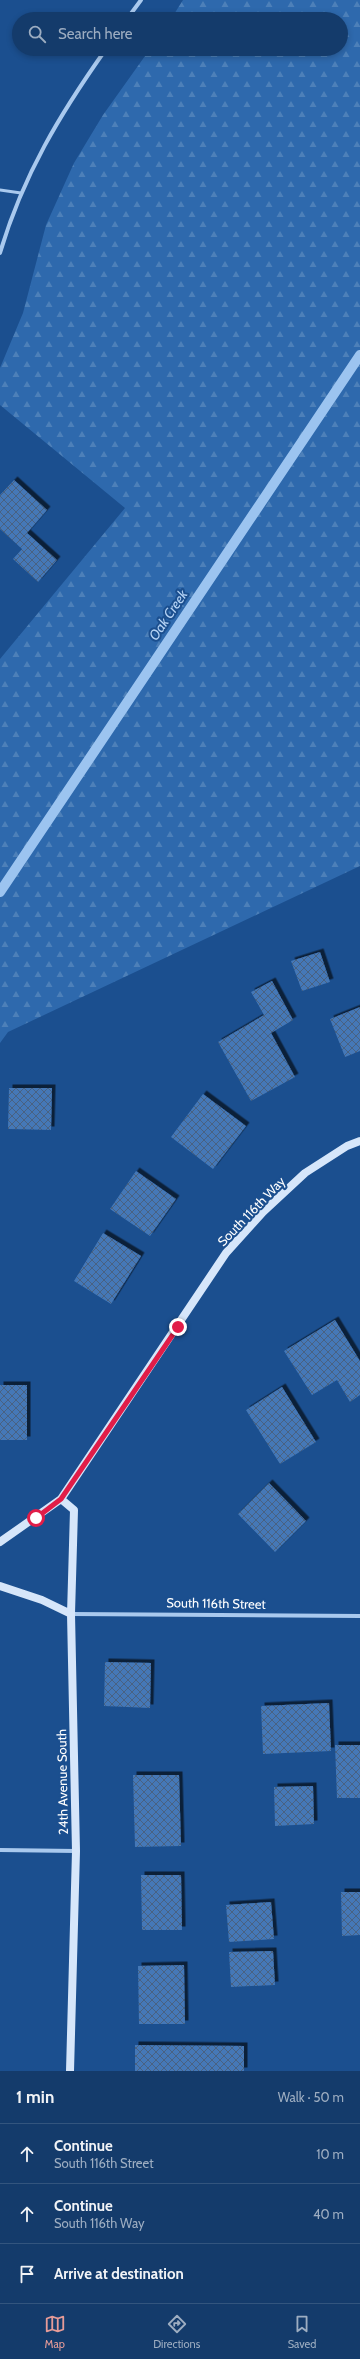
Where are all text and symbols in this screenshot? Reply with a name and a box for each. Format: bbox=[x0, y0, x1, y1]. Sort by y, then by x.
search box bbox=[12, 12, 348, 56]
icon: search bbox=[26, 23, 48, 45]
text: Search here bbox=[58, 25, 133, 43]
water label: Oak Creek bbox=[145, 585, 192, 644]
street label: South 116th Way bbox=[214, 1173, 288, 1249]
route end bbox=[169, 1318, 187, 1336]
route start bbox=[27, 1509, 45, 1527]
street label: South 116th Street bbox=[166, 1594, 267, 1612]
street label: 24th Avenue South bbox=[53, 1729, 71, 1835]
text: 1 min bbox=[16, 2087, 54, 2107]
text: Walk · 50 m bbox=[278, 2089, 344, 2105]
text: Continue bbox=[54, 2137, 113, 2155]
icon: ahead bbox=[16, 2143, 38, 2165]
text: 10 m bbox=[316, 2146, 344, 2162]
text: South 116th Street bbox=[54, 2155, 154, 2171]
text: Continue bbox=[54, 2197, 113, 2215]
icon: ahead bbox=[16, 2203, 38, 2225]
text: 40 m bbox=[313, 2206, 344, 2222]
text: South 116th Way bbox=[54, 2215, 144, 2231]
icon: arrive bbox=[16, 2263, 38, 2285]
text: Arrive at destination bbox=[54, 2265, 184, 2283]
tab: Map bbox=[44, 2313, 66, 2351]
tab: Directions bbox=[153, 2313, 200, 2351]
tab: Saved bbox=[288, 2313, 316, 2351]

